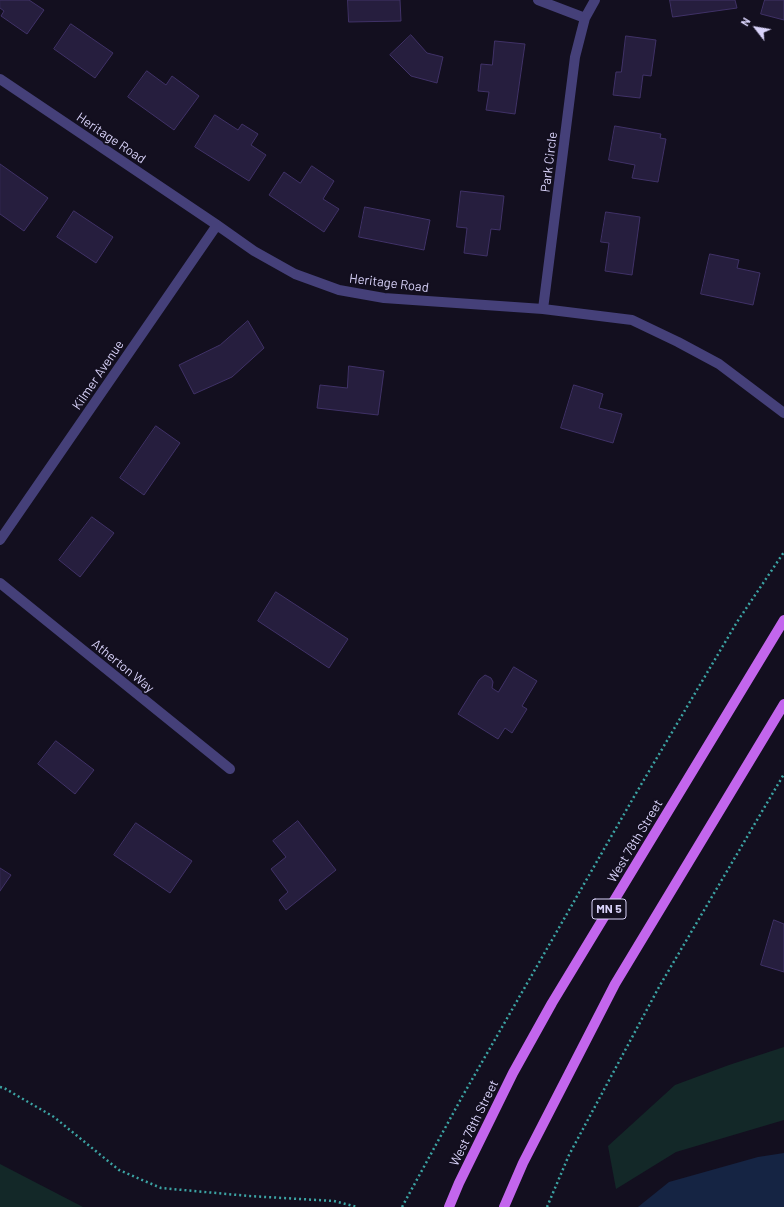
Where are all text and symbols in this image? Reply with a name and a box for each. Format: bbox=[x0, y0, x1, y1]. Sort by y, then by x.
north arrow bbox=[736, 8, 776, 48]
text: N bbox=[738, 15, 753, 28]
street label: Heritage Road bbox=[73, 109, 149, 167]
street label: Park Circle bbox=[538, 131, 560, 193]
street label: Heritage Road bbox=[348, 270, 430, 296]
street label: Kilmer Avenue bbox=[69, 337, 127, 413]
street label: Atherton Way bbox=[89, 636, 157, 696]
street label: West 78th Street bbox=[604, 797, 666, 885]
road number: MN 5 bbox=[592, 899, 626, 919]
street label: West 78th Street bbox=[446, 1077, 502, 1169]

